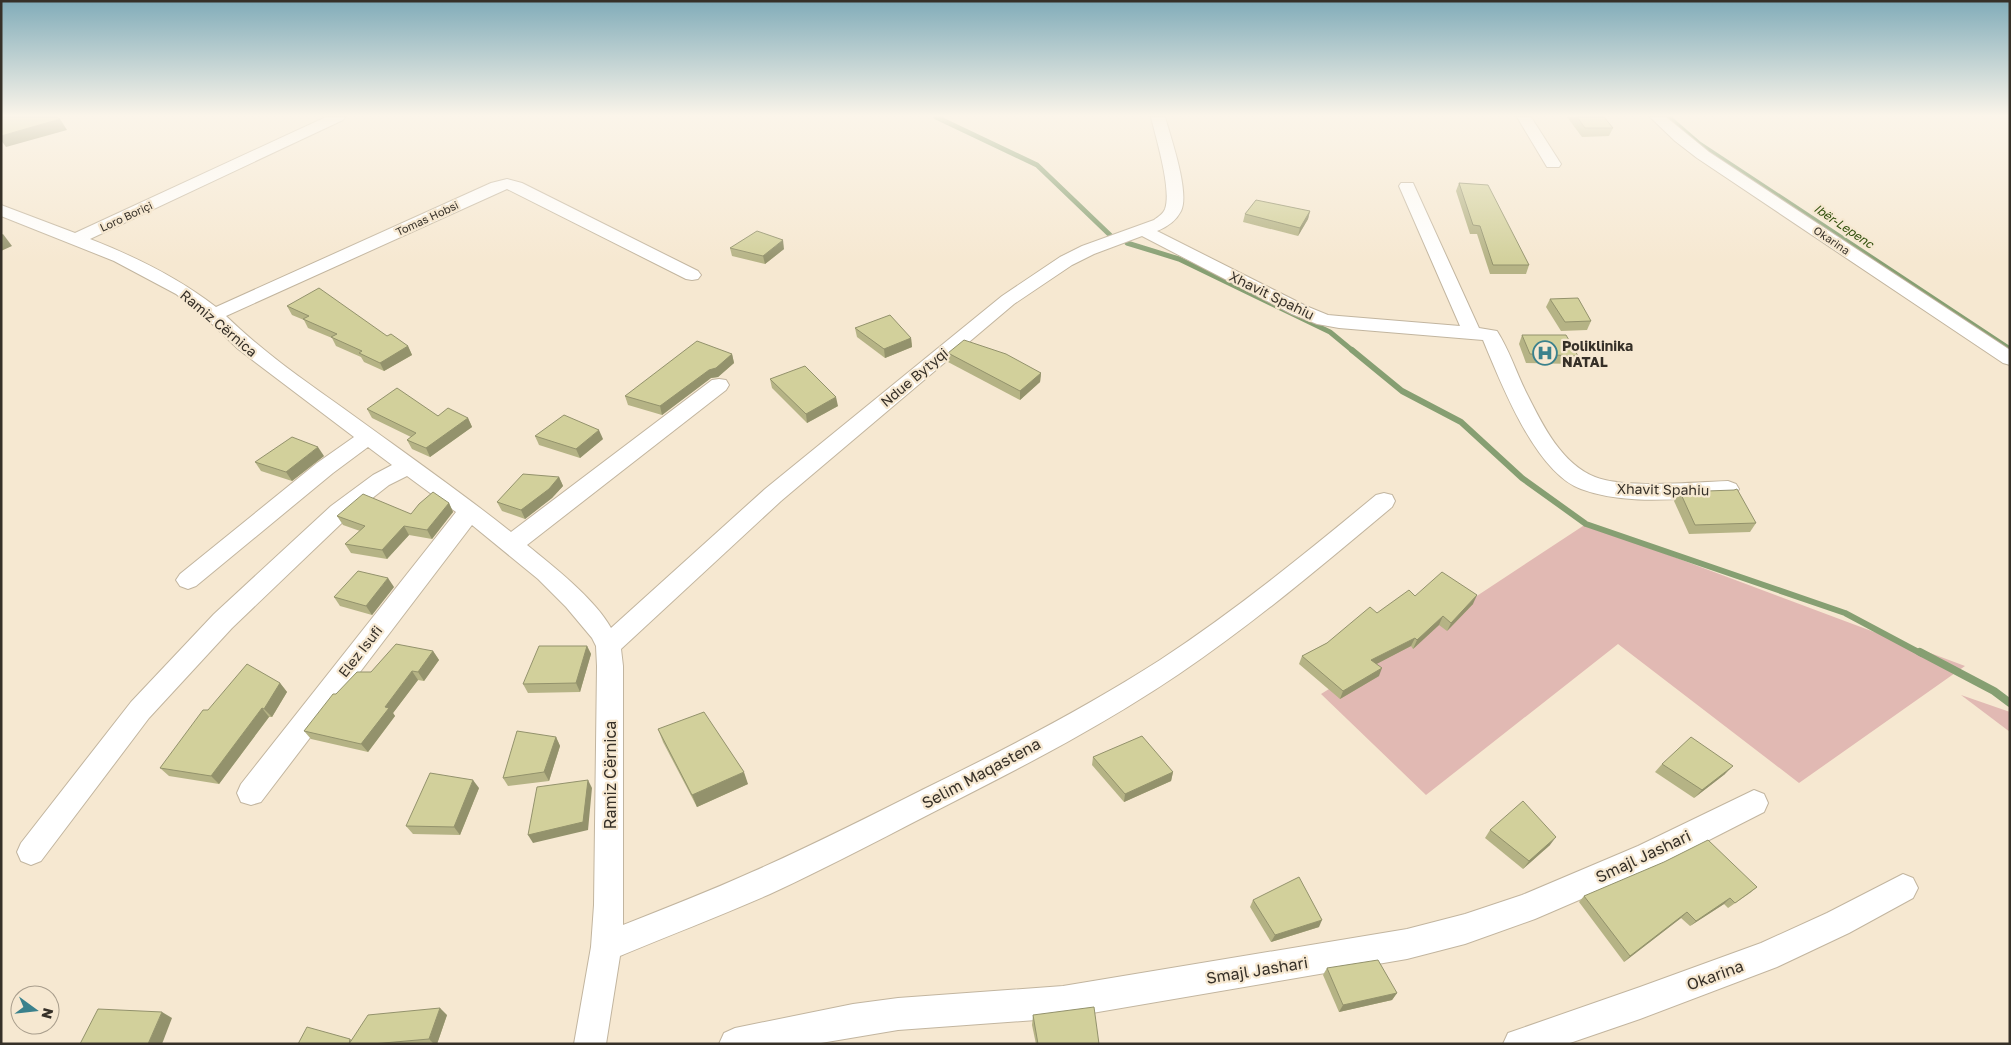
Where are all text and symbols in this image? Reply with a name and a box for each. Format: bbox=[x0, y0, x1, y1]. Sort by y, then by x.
street label: Loro Boriçi bbox=[98, 198, 154, 234]
street label: Tomas Hobsi bbox=[394, 198, 460, 238]
water label: Ibër-Lepenc bbox=[1811, 201, 1878, 252]
street label: Okarina bbox=[1811, 223, 1853, 257]
street label: Xhavit Spahiu bbox=[1227, 267, 1317, 323]
street label: Ramiz Cërnica bbox=[177, 286, 261, 360]
place label: Poliklinika NATAL bbox=[1562, 337, 1633, 370]
hospital icon: Poliklinika NATAL bbox=[1532, 340, 1558, 366]
street label: Ndue Bytyqi bbox=[877, 344, 951, 410]
street label: Xhavit Spahiu bbox=[1617, 480, 1709, 498]
street label: Elez Isufi bbox=[335, 622, 385, 680]
street label: Ramiz Cërnica bbox=[600, 721, 620, 829]
street label: Selim Maqastena bbox=[918, 733, 1044, 813]
street label: Smajl Jashari bbox=[1592, 825, 1694, 887]
street label: Smajl Jashari bbox=[1205, 952, 1309, 988]
street label: Okarina bbox=[1684, 955, 1746, 995]
north arrow bbox=[10, 985, 60, 1035]
text: N bbox=[38, 1006, 58, 1021]

